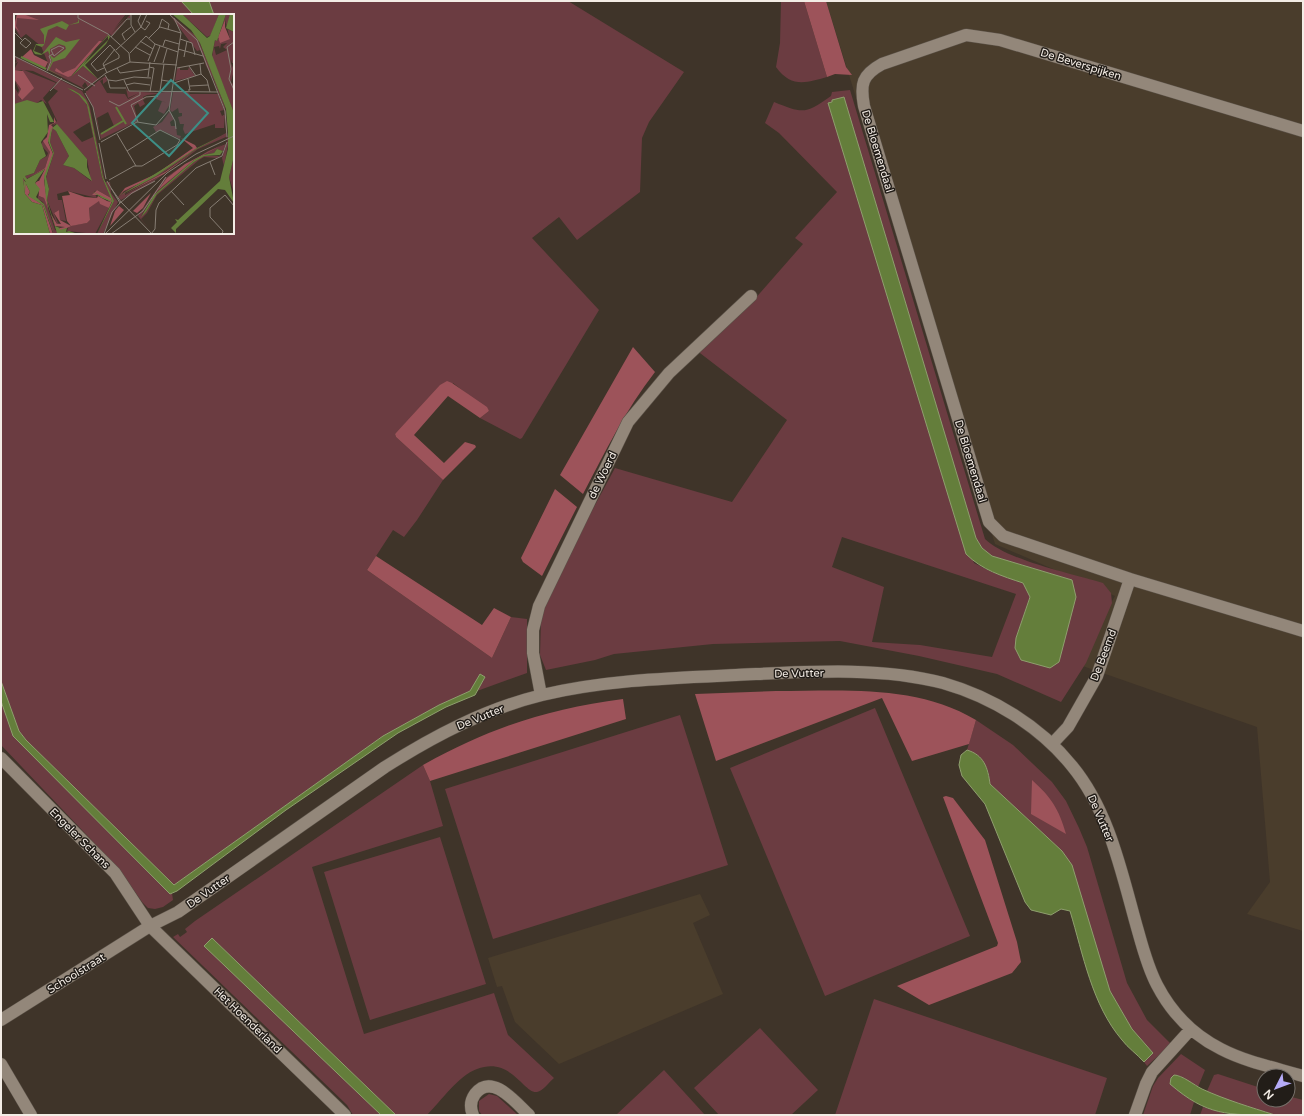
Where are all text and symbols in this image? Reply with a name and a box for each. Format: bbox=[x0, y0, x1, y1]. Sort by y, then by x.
inset map bbox=[14, 14, 234, 234]
street label: De Beverspijken bbox=[1039, 46, 1123, 83]
street label: De Bloemendaal bbox=[859, 108, 896, 194]
street label: De Bloemendaal bbox=[952, 418, 989, 504]
street label: de Woerd bbox=[586, 450, 619, 501]
street label: De Beemd bbox=[1088, 627, 1119, 683]
street label: De Vutter bbox=[774, 667, 825, 680]
street label: De Vutter bbox=[455, 702, 506, 733]
street label: De Vutter bbox=[1085, 793, 1117, 844]
street label: Engeler Schans bbox=[47, 805, 113, 871]
street label: De Vutter bbox=[184, 871, 233, 911]
street label: Schoolstraat bbox=[45, 951, 108, 996]
street label: Het Hoenderland bbox=[211, 985, 284, 1056]
north arrow bbox=[1256, 1068, 1296, 1108]
text: N bbox=[1261, 1087, 1277, 1102]

